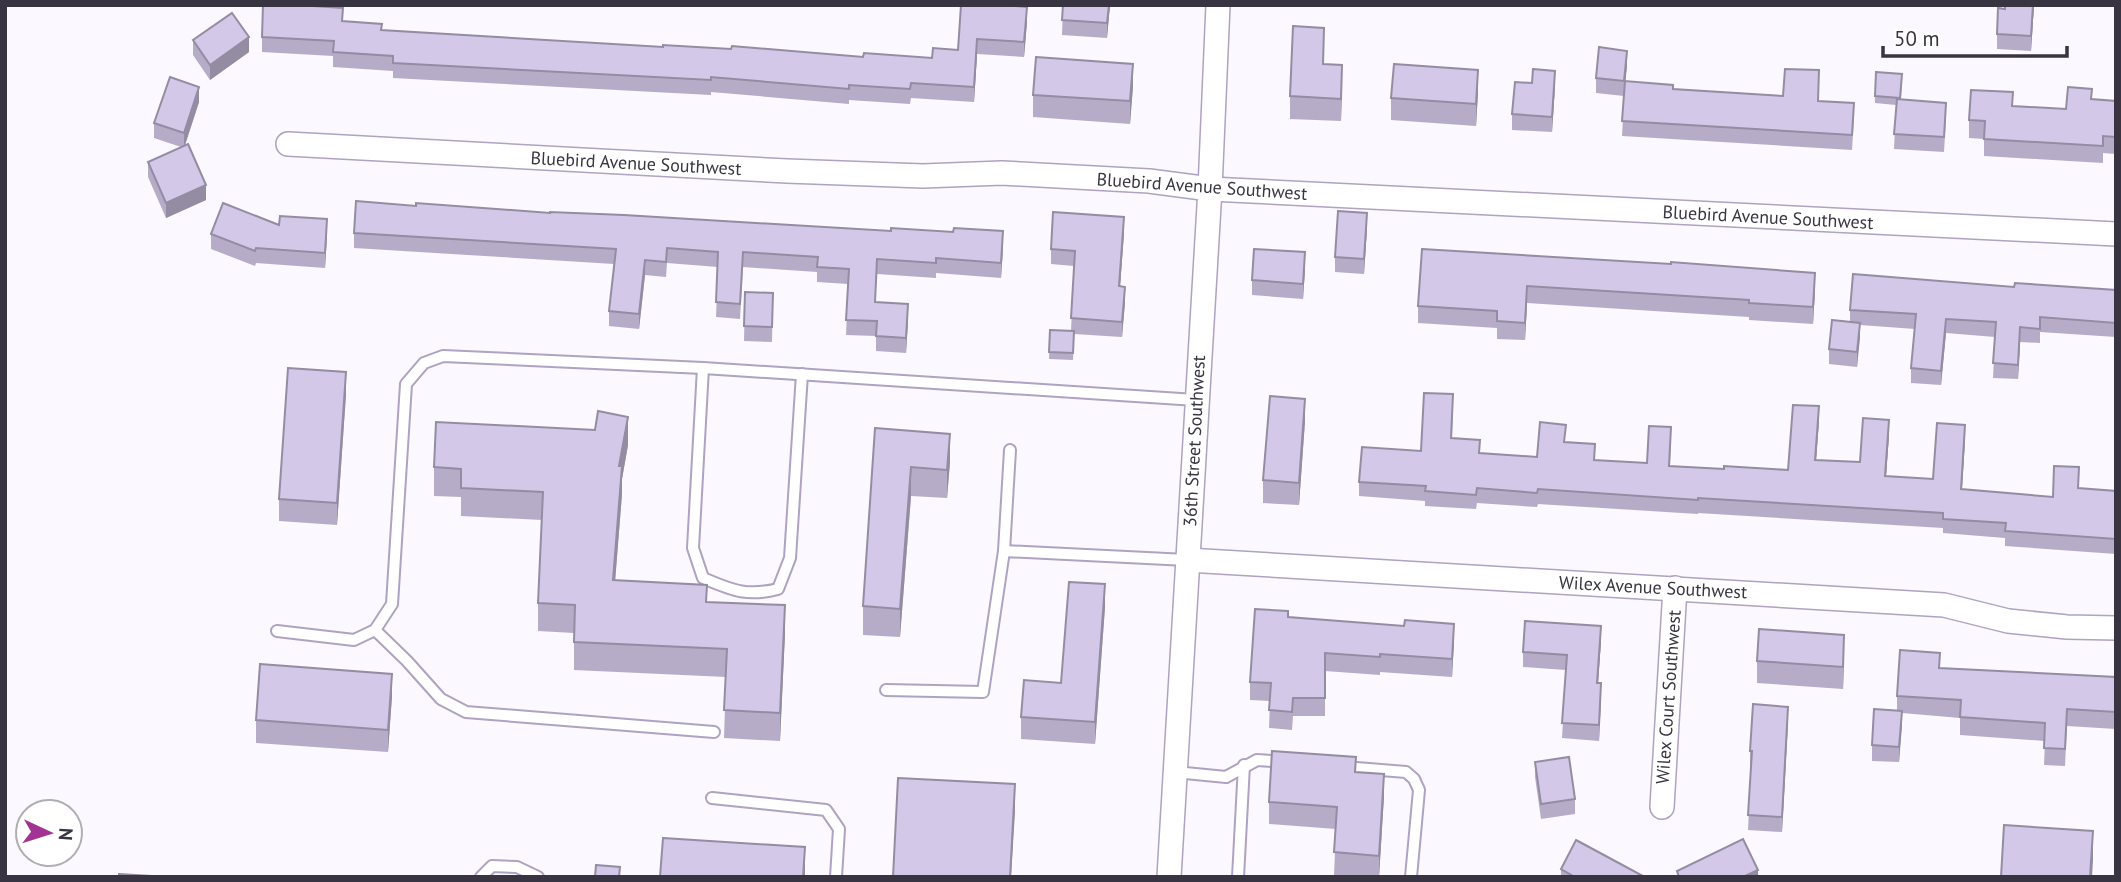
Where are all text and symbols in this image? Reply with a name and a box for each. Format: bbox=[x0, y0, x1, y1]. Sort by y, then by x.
scale bar bbox=[1883, 14, 2067, 58]
text: 50 m bbox=[1894, 25, 1940, 52]
street label: Bluebird Avenue Southwest bbox=[530, 146, 742, 180]
street label: Bluebird Avenue Southwest bbox=[1096, 167, 1308, 205]
street label: Bluebird Avenue Southwest bbox=[1662, 200, 1874, 234]
street label: 36th Street Southwest bbox=[1178, 355, 1210, 527]
street label: Wilex Avenue Southwest bbox=[1558, 571, 1748, 603]
street label: Wilex Court Southwest bbox=[1650, 609, 1686, 785]
north arrow bbox=[14, 798, 84, 868]
text: N bbox=[54, 827, 78, 841]

